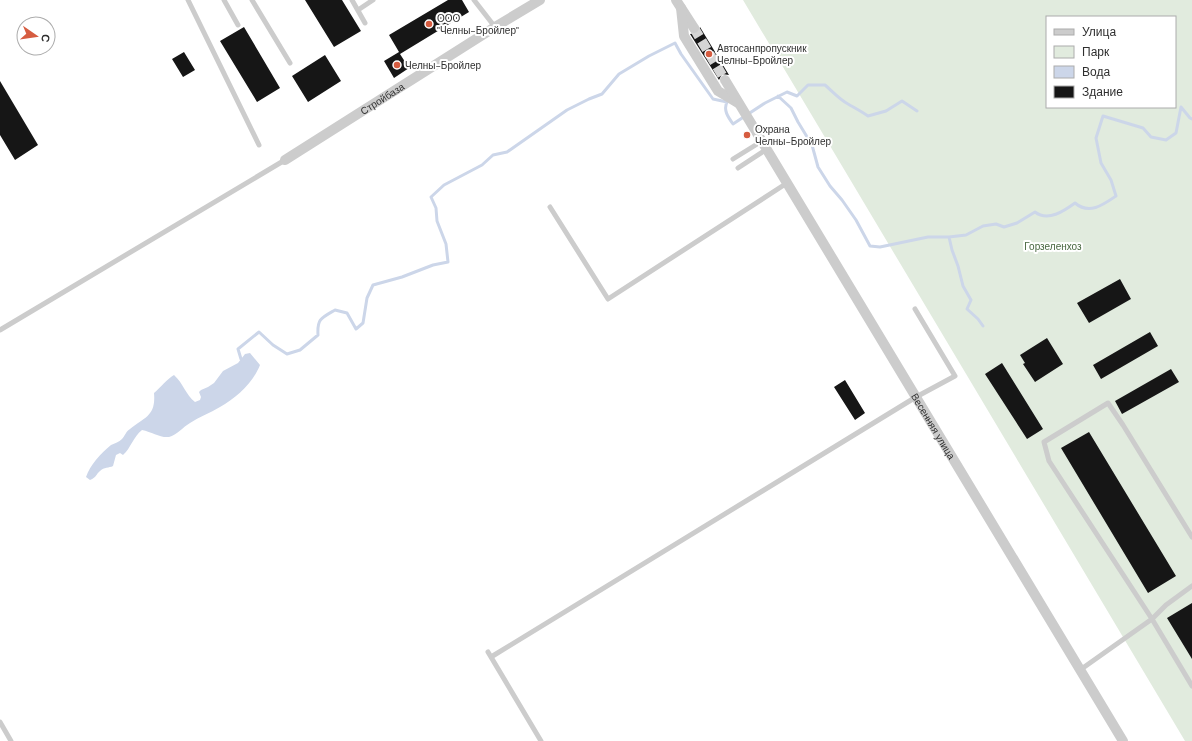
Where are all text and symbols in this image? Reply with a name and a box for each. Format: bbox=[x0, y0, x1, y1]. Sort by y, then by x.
place label: ООО "Челны-Бройлер" bbox=[437, 12, 519, 37]
north arrow bbox=[16, 16, 56, 56]
legend bbox=[1046, 16, 1176, 108]
marker: ООО "Челны-Бройлер" bbox=[424, 19, 434, 29]
text: Улица bbox=[1082, 24, 1116, 40]
text: С bbox=[38, 33, 53, 44]
place label: Автосанпропускник Челны-Бройлер bbox=[717, 42, 807, 67]
text: Парк bbox=[1082, 44, 1110, 60]
marker: Автосанпропускник Челны-Бройлер bbox=[704, 49, 714, 59]
place label: Челны-Бройлер bbox=[405, 59, 482, 72]
marker: Челны-Бройлер bbox=[392, 60, 402, 70]
text: Вода bbox=[1082, 64, 1110, 80]
street label: Стройбаза bbox=[358, 80, 407, 118]
text: Здание bbox=[1082, 84, 1123, 100]
place label: Охрана Челны-Бройлер bbox=[755, 123, 832, 148]
marker: Охрана Челны-Бройлер bbox=[742, 130, 752, 140]
park label: Горзеленхоз bbox=[1024, 240, 1082, 253]
street label: Весенняя улица bbox=[908, 391, 958, 462]

